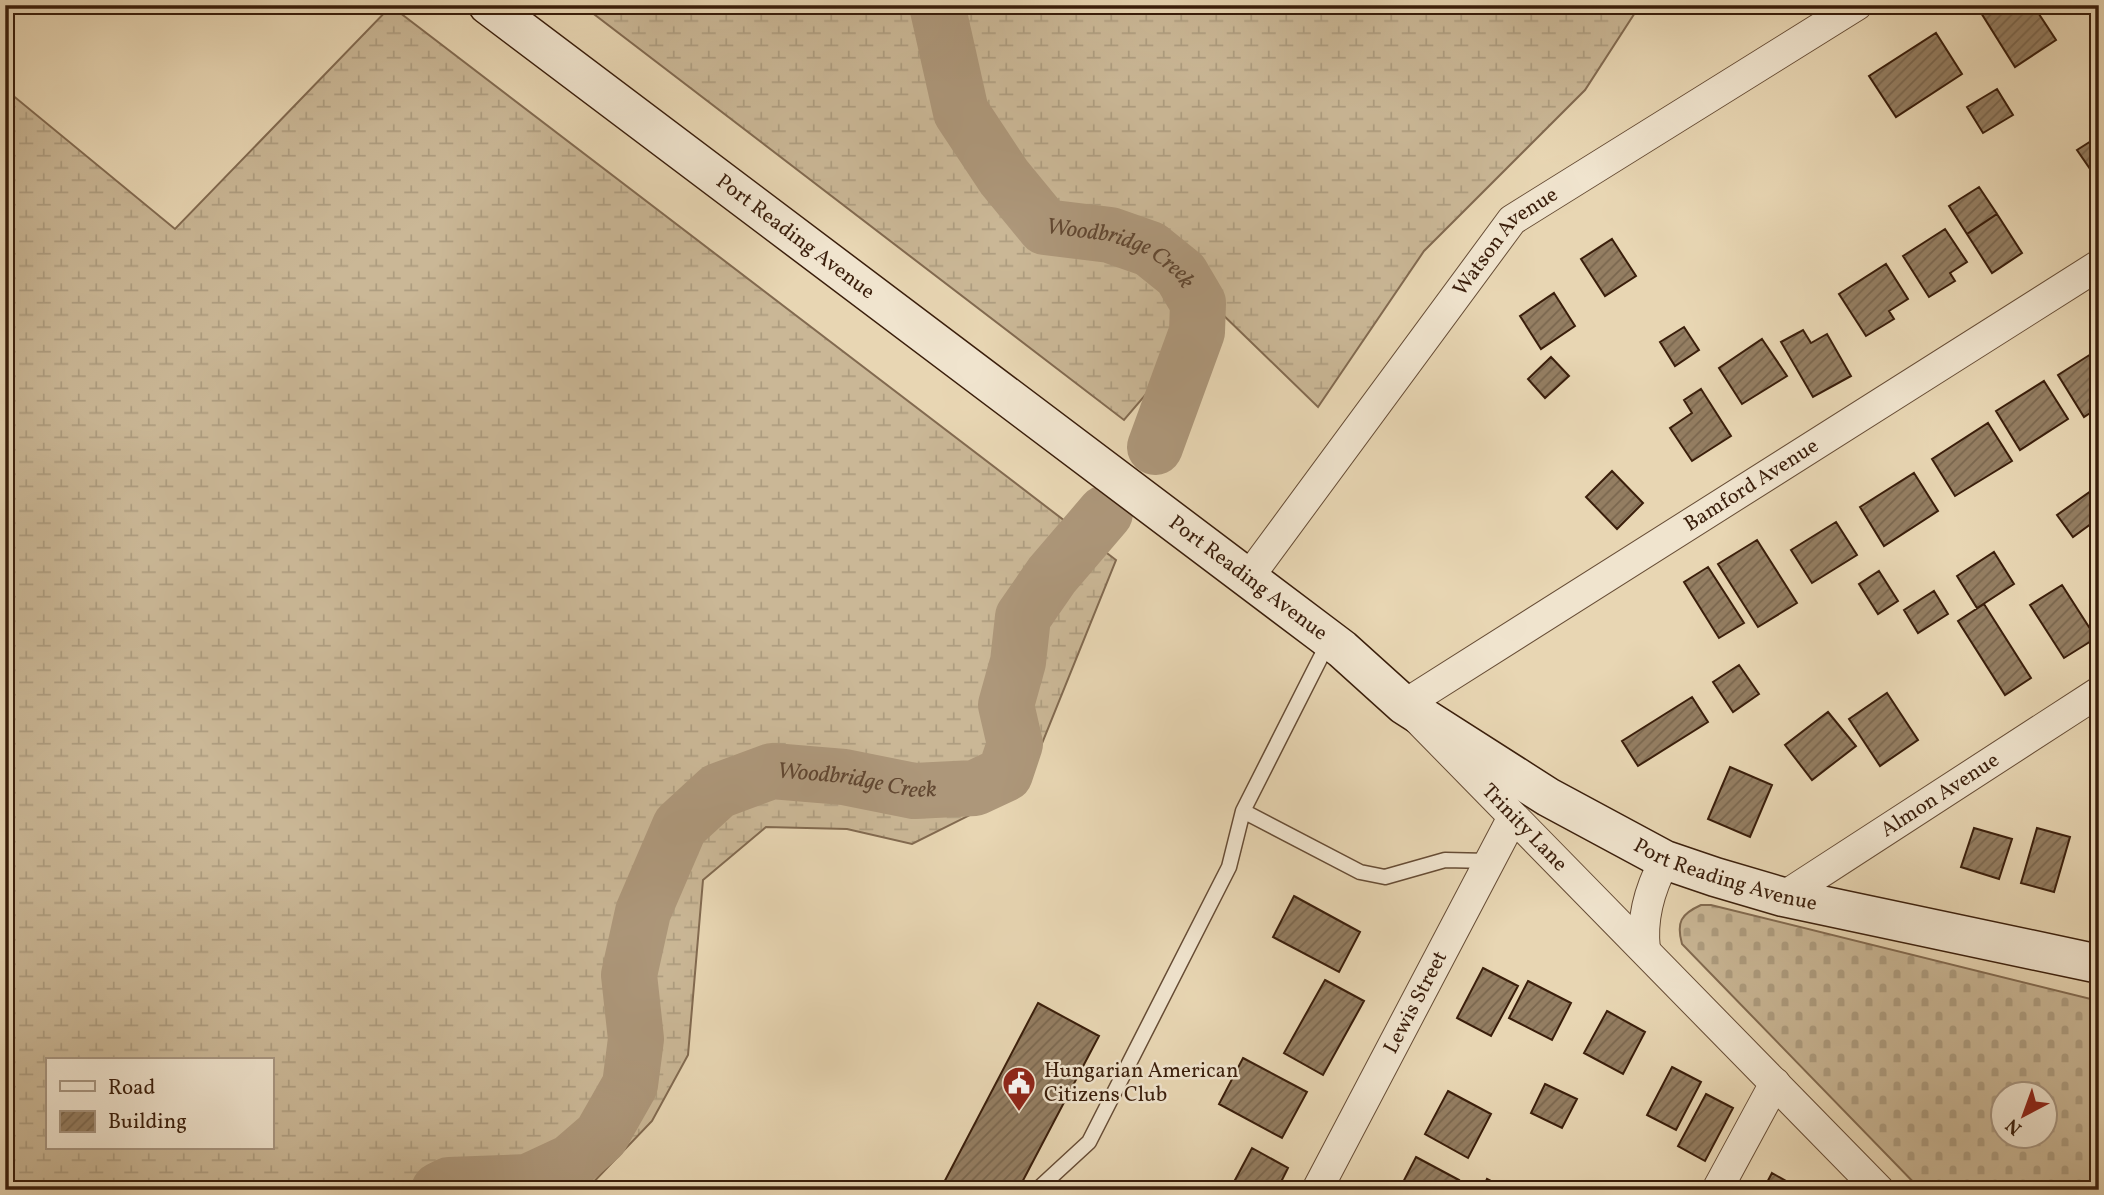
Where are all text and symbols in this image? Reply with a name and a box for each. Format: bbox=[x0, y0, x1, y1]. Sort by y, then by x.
street label: Port Reading Avenue bbox=[710, 167, 881, 306]
street label: Watson Avenue bbox=[1446, 180, 1563, 302]
water label: Woodbridge Creek bbox=[1044, 211, 1202, 295]
street label: Bamford Avenue bbox=[1678, 432, 1824, 539]
street label: Port Reading Avenue bbox=[1163, 509, 1334, 648]
street label: Almon Avenue bbox=[1875, 746, 2005, 845]
water label: Woodbridge Creek bbox=[776, 755, 938, 808]
street label: Trinity Lane bbox=[1475, 777, 1574, 879]
street label: Port Reading Avenue bbox=[1628, 831, 1820, 918]
street label: Lewis Street bbox=[1377, 946, 1455, 1059]
place label: Hungarian American Citizens Club bbox=[1044, 1057, 1239, 1110]
legend bbox=[46, 1058, 273, 1150]
public building icon: Hungarian American Citizens Club bbox=[1000, 1064, 1038, 1113]
text: Road bbox=[108, 1074, 155, 1103]
north arrow bbox=[1988, 1080, 2058, 1150]
text: Building bbox=[108, 1108, 187, 1137]
text: N bbox=[2000, 1112, 2028, 1141]

